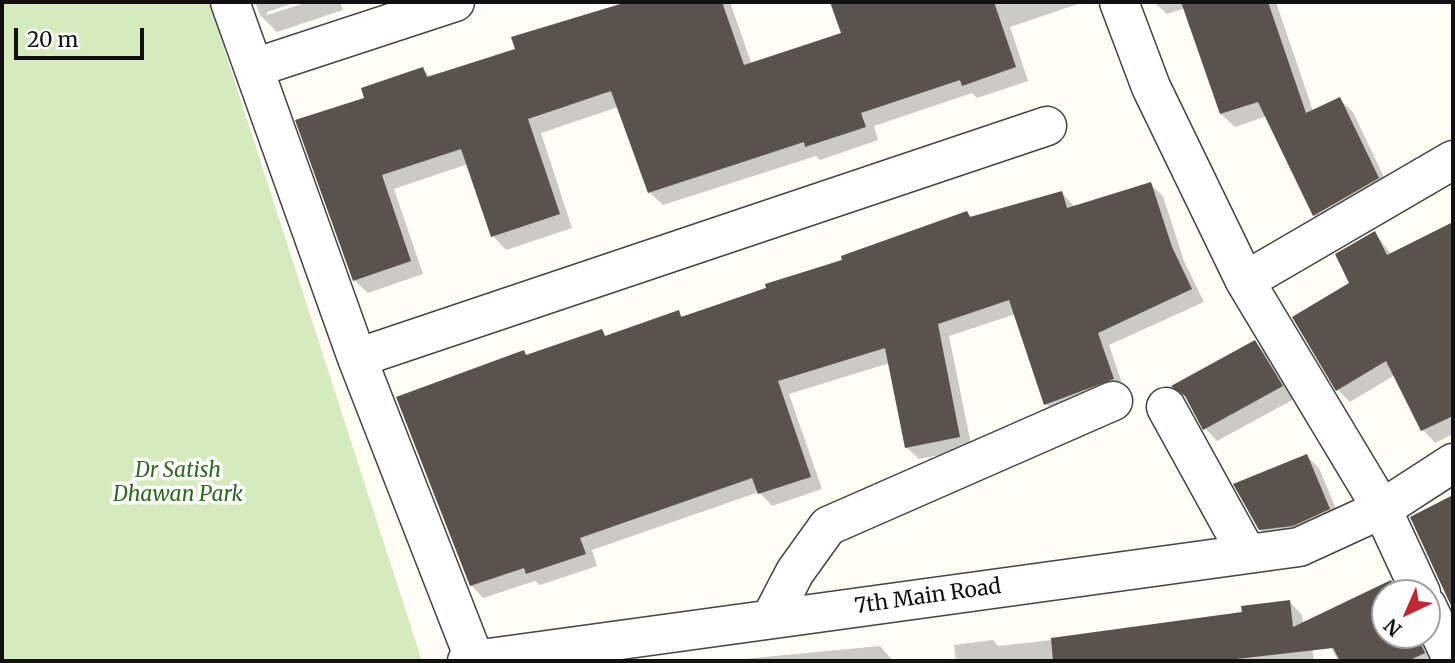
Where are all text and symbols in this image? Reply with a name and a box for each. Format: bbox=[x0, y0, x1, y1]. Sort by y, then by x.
scale bar bbox=[18, 14, 147, 58]
text: 20 m bbox=[27, 26, 78, 53]
park label: Dr Satish Dhawan Park bbox=[113, 458, 243, 508]
street label: 7th Main Road bbox=[853, 574, 1003, 620]
north arrow bbox=[1371, 579, 1441, 649]
text: N bbox=[1379, 614, 1407, 642]

